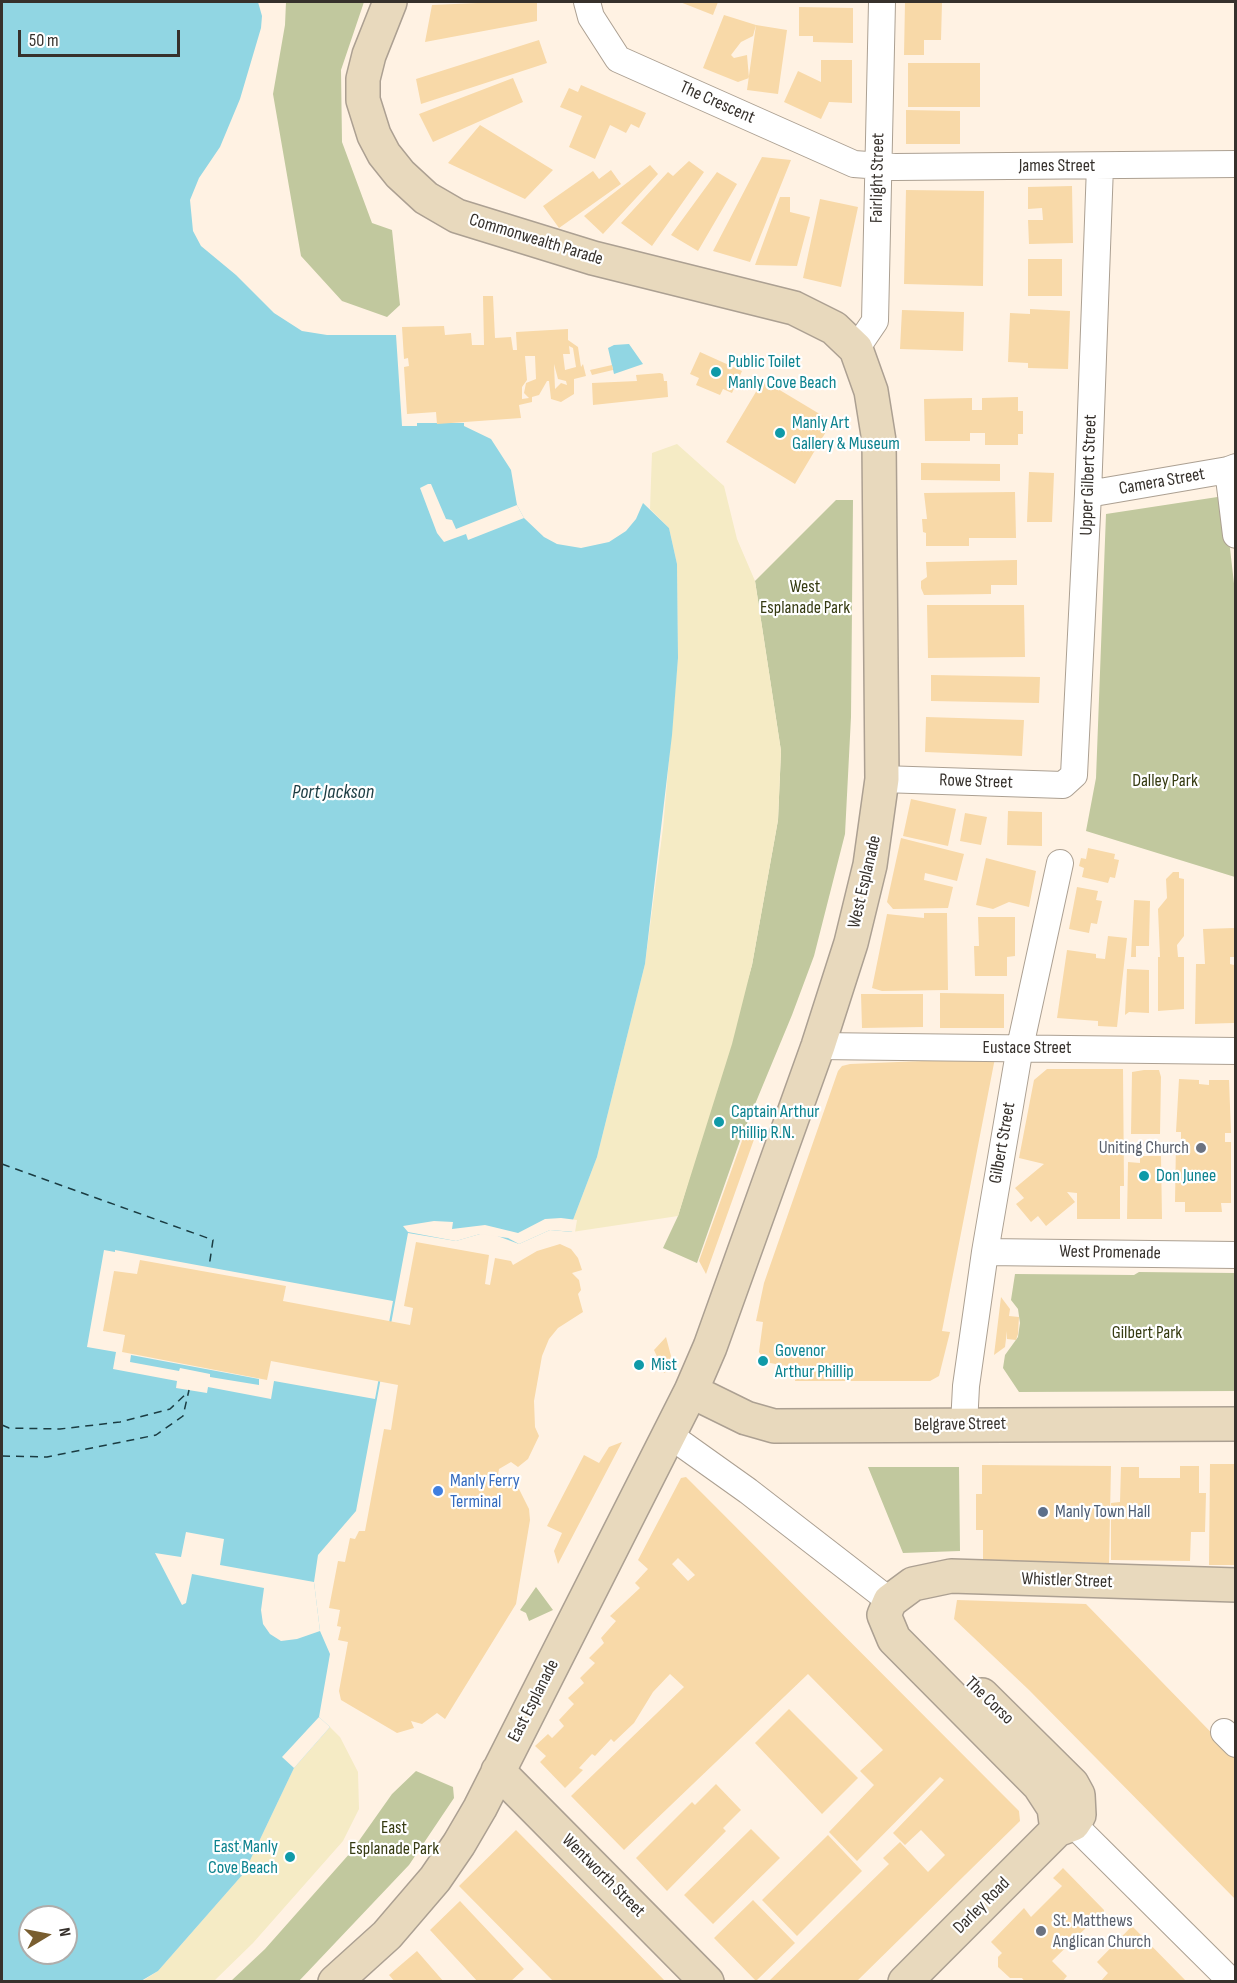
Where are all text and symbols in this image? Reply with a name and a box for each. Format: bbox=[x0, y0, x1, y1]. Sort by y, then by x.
scale bar bbox=[21, 18, 183, 56]
text: 50 m bbox=[29, 30, 59, 51]
street label: The Crescent bbox=[676, 77, 758, 129]
street label: Fairlight Street bbox=[866, 133, 890, 223]
street label: James Street bbox=[1019, 155, 1095, 177]
street label: Commonwealth Parade bbox=[466, 209, 606, 271]
place label: Public Toilet Manly Cove Beach bbox=[728, 351, 836, 394]
marker: Public Toilet Manly Cove Beach bbox=[709, 365, 723, 379]
place label: Manly Art Gallery & Museum bbox=[792, 412, 900, 454]
street label: Upper Gilbert Street bbox=[1076, 414, 1102, 536]
marker: Manly Art Gallery & Museum bbox=[773, 426, 787, 440]
street label: Camera Street bbox=[1117, 464, 1207, 500]
park label: West Esplanade Park bbox=[760, 576, 850, 618]
street label: Rowe Street bbox=[939, 770, 1013, 794]
park label: Dalley Park bbox=[1132, 770, 1198, 792]
water label: Port Jackson bbox=[292, 781, 374, 805]
street label: West Esplanade bbox=[844, 834, 886, 930]
street label: Eustace Street bbox=[983, 1037, 1071, 1059]
place label: Captain Arthur Phillip R.N. bbox=[731, 1101, 819, 1144]
street label: Gilbert Street bbox=[985, 1101, 1021, 1185]
marker: Captain Arthur Phillip R.N. bbox=[712, 1115, 726, 1129]
place label: Uniting Church bbox=[1099, 1137, 1189, 1159]
marker: Uniting Church bbox=[1194, 1141, 1208, 1155]
place label: Don Junee bbox=[1156, 1165, 1216, 1187]
marker: Don Junee bbox=[1137, 1169, 1151, 1183]
street label: West Promenade bbox=[1059, 1241, 1161, 1265]
park label: Gilbert Park bbox=[1112, 1322, 1182, 1344]
place label: Govenor Arthur Phillip bbox=[775, 1340, 854, 1382]
place label: Mist bbox=[651, 1354, 677, 1376]
marker: Govenor Arthur Phillip bbox=[756, 1354, 770, 1368]
marker: Mist bbox=[632, 1358, 646, 1372]
street label: Belgrave Street bbox=[914, 1413, 1006, 1437]
place label: Manly Ferry Terminal bbox=[450, 1470, 520, 1512]
marker: Manly Ferry Terminal bbox=[431, 1484, 445, 1498]
place label: Manly Town Hall bbox=[1055, 1501, 1150, 1523]
marker: Manly Town Hall bbox=[1036, 1505, 1050, 1519]
street label: Whistler Street bbox=[1021, 1569, 1113, 1593]
street label: East Esplanade bbox=[504, 1656, 564, 1746]
street label: The Corso bbox=[960, 1672, 1018, 1730]
park label: East Esplanade Park bbox=[349, 1817, 439, 1860]
street label: Wentworth Street bbox=[557, 1830, 649, 1922]
place label: East Manly Cove Beach bbox=[208, 1836, 278, 1878]
marker: East Manly Cove Beach bbox=[283, 1850, 297, 1864]
street label: Darley Road bbox=[949, 1873, 1015, 1939]
north arrow bbox=[18, 1905, 78, 1965]
place label: St. Matthews Anglican Church bbox=[1053, 1910, 1151, 1952]
marker: St. Matthews Anglican Church bbox=[1034, 1924, 1048, 1938]
text: N bbox=[54, 1926, 74, 1938]

